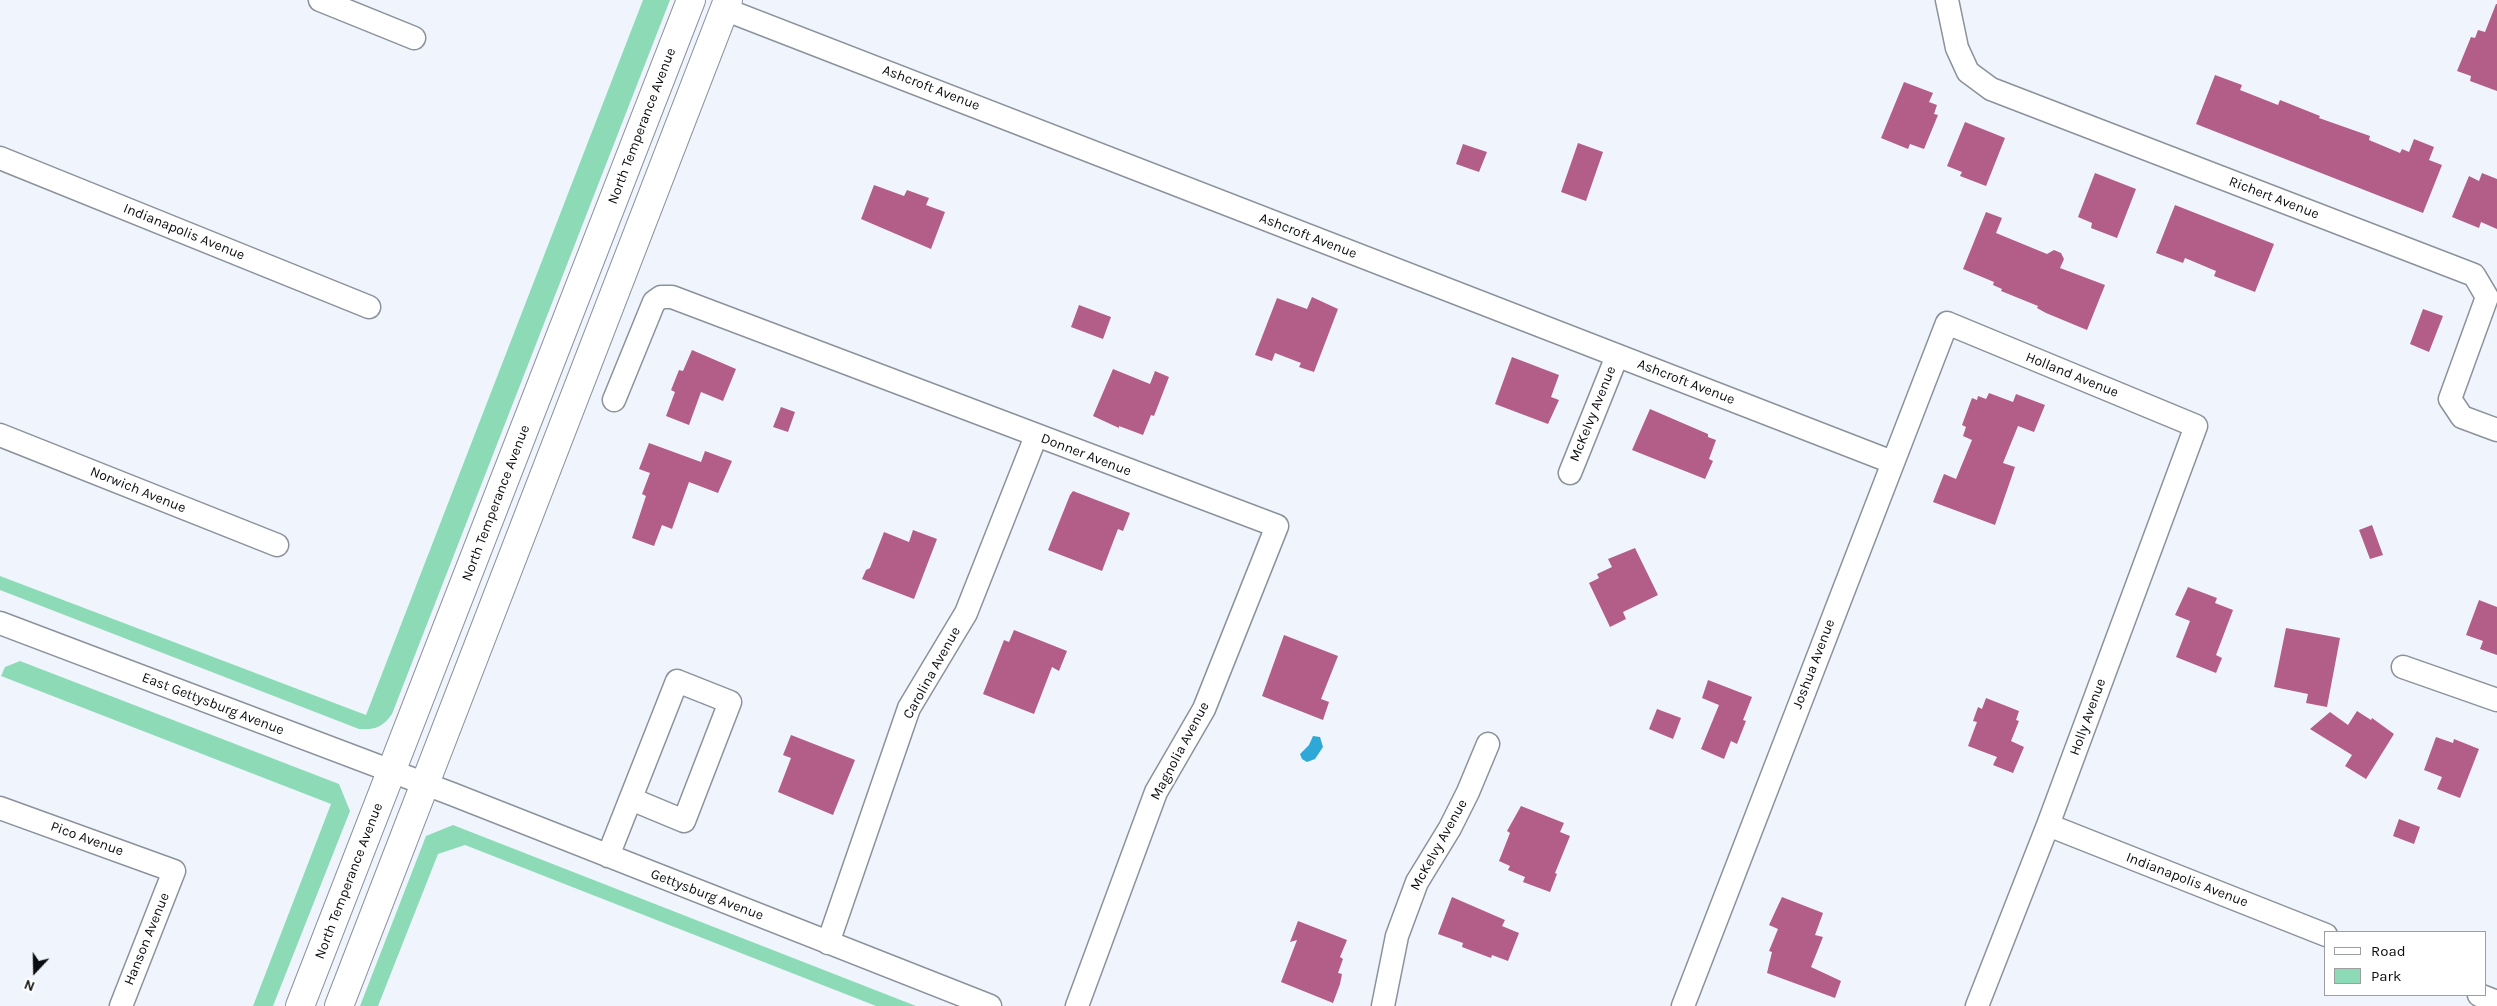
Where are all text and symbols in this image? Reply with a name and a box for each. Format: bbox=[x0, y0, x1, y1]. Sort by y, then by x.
street label: North Temperance Avenue bbox=[604, 46, 680, 206]
street label: Ashcroft Avenue bbox=[880, 62, 982, 114]
street label: Richert Avenue bbox=[2226, 173, 2322, 223]
street label: Indianapolis Avenue bbox=[121, 200, 247, 264]
street label: Ashcroft Avenue bbox=[1257, 210, 1359, 262]
street label: Holland Avenue bbox=[2023, 349, 2121, 401]
street label: Ashcroft Avenue bbox=[1635, 356, 1737, 408]
street label: McKelvy Avenue bbox=[1566, 364, 1620, 464]
street label: North Temperance Avenue bbox=[458, 423, 534, 583]
street label: Donner Avenue bbox=[1038, 430, 1134, 480]
street label: Norwich Avenue bbox=[88, 463, 188, 517]
street label: Joshua Avenue bbox=[1789, 617, 1839, 711]
street label: Carolina Avenue bbox=[900, 624, 964, 722]
street label: East Gettysburg Avenue bbox=[139, 669, 287, 739]
street label: Holly Avenue bbox=[2066, 676, 2110, 758]
street label: Magnolia Avenue bbox=[1147, 699, 1213, 803]
street label: McKelvy Avenue bbox=[1407, 796, 1471, 894]
street label: North Temperance Avenue bbox=[311, 801, 387, 961]
street label: Pico Avenue bbox=[48, 818, 126, 860]
street label: Indianapolis Avenue bbox=[2124, 849, 2250, 911]
street label: Gettysburg Avenue bbox=[648, 866, 766, 924]
street label: Hanson Avenue bbox=[121, 890, 173, 988]
legend bbox=[2324, 931, 2487, 996]
text: Road bbox=[2371, 942, 2406, 960]
north arrow bbox=[10, 946, 60, 996]
text: Park bbox=[2371, 967, 2401, 985]
text: N bbox=[22, 976, 37, 995]

